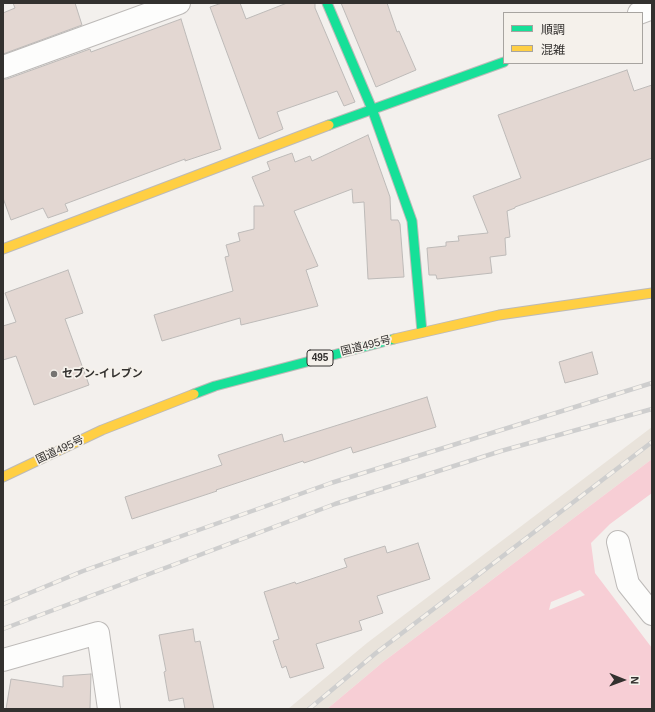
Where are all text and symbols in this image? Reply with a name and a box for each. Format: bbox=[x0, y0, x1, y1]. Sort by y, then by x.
legend bbox=[503, 12, 643, 64]
text: 順調 bbox=[541, 23, 565, 37]
text: 混雑 bbox=[541, 43, 565, 57]
street label: 国道495号 bbox=[339, 333, 393, 359]
road number: 495 bbox=[307, 350, 333, 366]
place label: セブン-イレブン bbox=[62, 367, 143, 381]
marker: セブン-イレブン bbox=[49, 369, 59, 379]
street label: 国道495号 bbox=[34, 433, 86, 467]
north arrow bbox=[603, 660, 643, 700]
text: N bbox=[629, 676, 641, 684]

